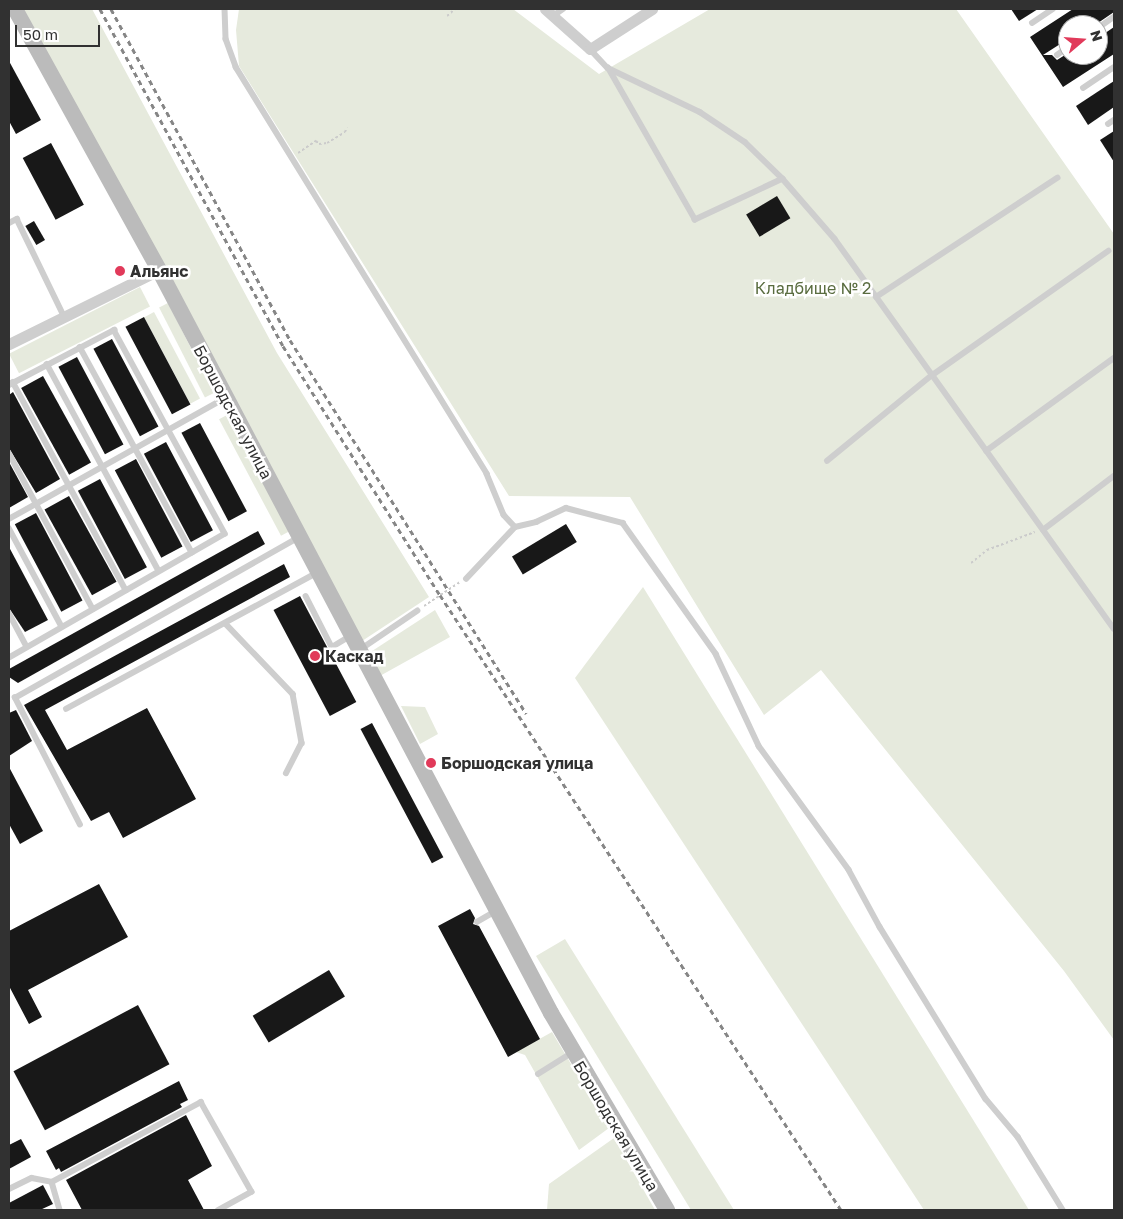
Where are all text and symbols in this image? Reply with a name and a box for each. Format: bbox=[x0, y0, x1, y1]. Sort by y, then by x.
scale bar bbox=[18, 15, 102, 47]
north arrow bbox=[1058, 15, 1108, 65]
text: 50 m bbox=[23, 25, 58, 43]
text: N bbox=[1087, 28, 1107, 43]
place label: Альянс bbox=[130, 261, 188, 281]
marker: Альянс bbox=[114, 265, 126, 277]
park label: Кладбище № 2 bbox=[755, 278, 871, 298]
street label: Боршодская улица bbox=[190, 342, 276, 482]
place label: Каскад bbox=[325, 646, 383, 666]
marker: Каскад bbox=[309, 650, 321, 662]
place label: Боршодская улица bbox=[441, 753, 593, 773]
marker: Боршодская улица bbox=[425, 757, 437, 769]
street label: Боршодская улица bbox=[569, 1057, 663, 1195]

